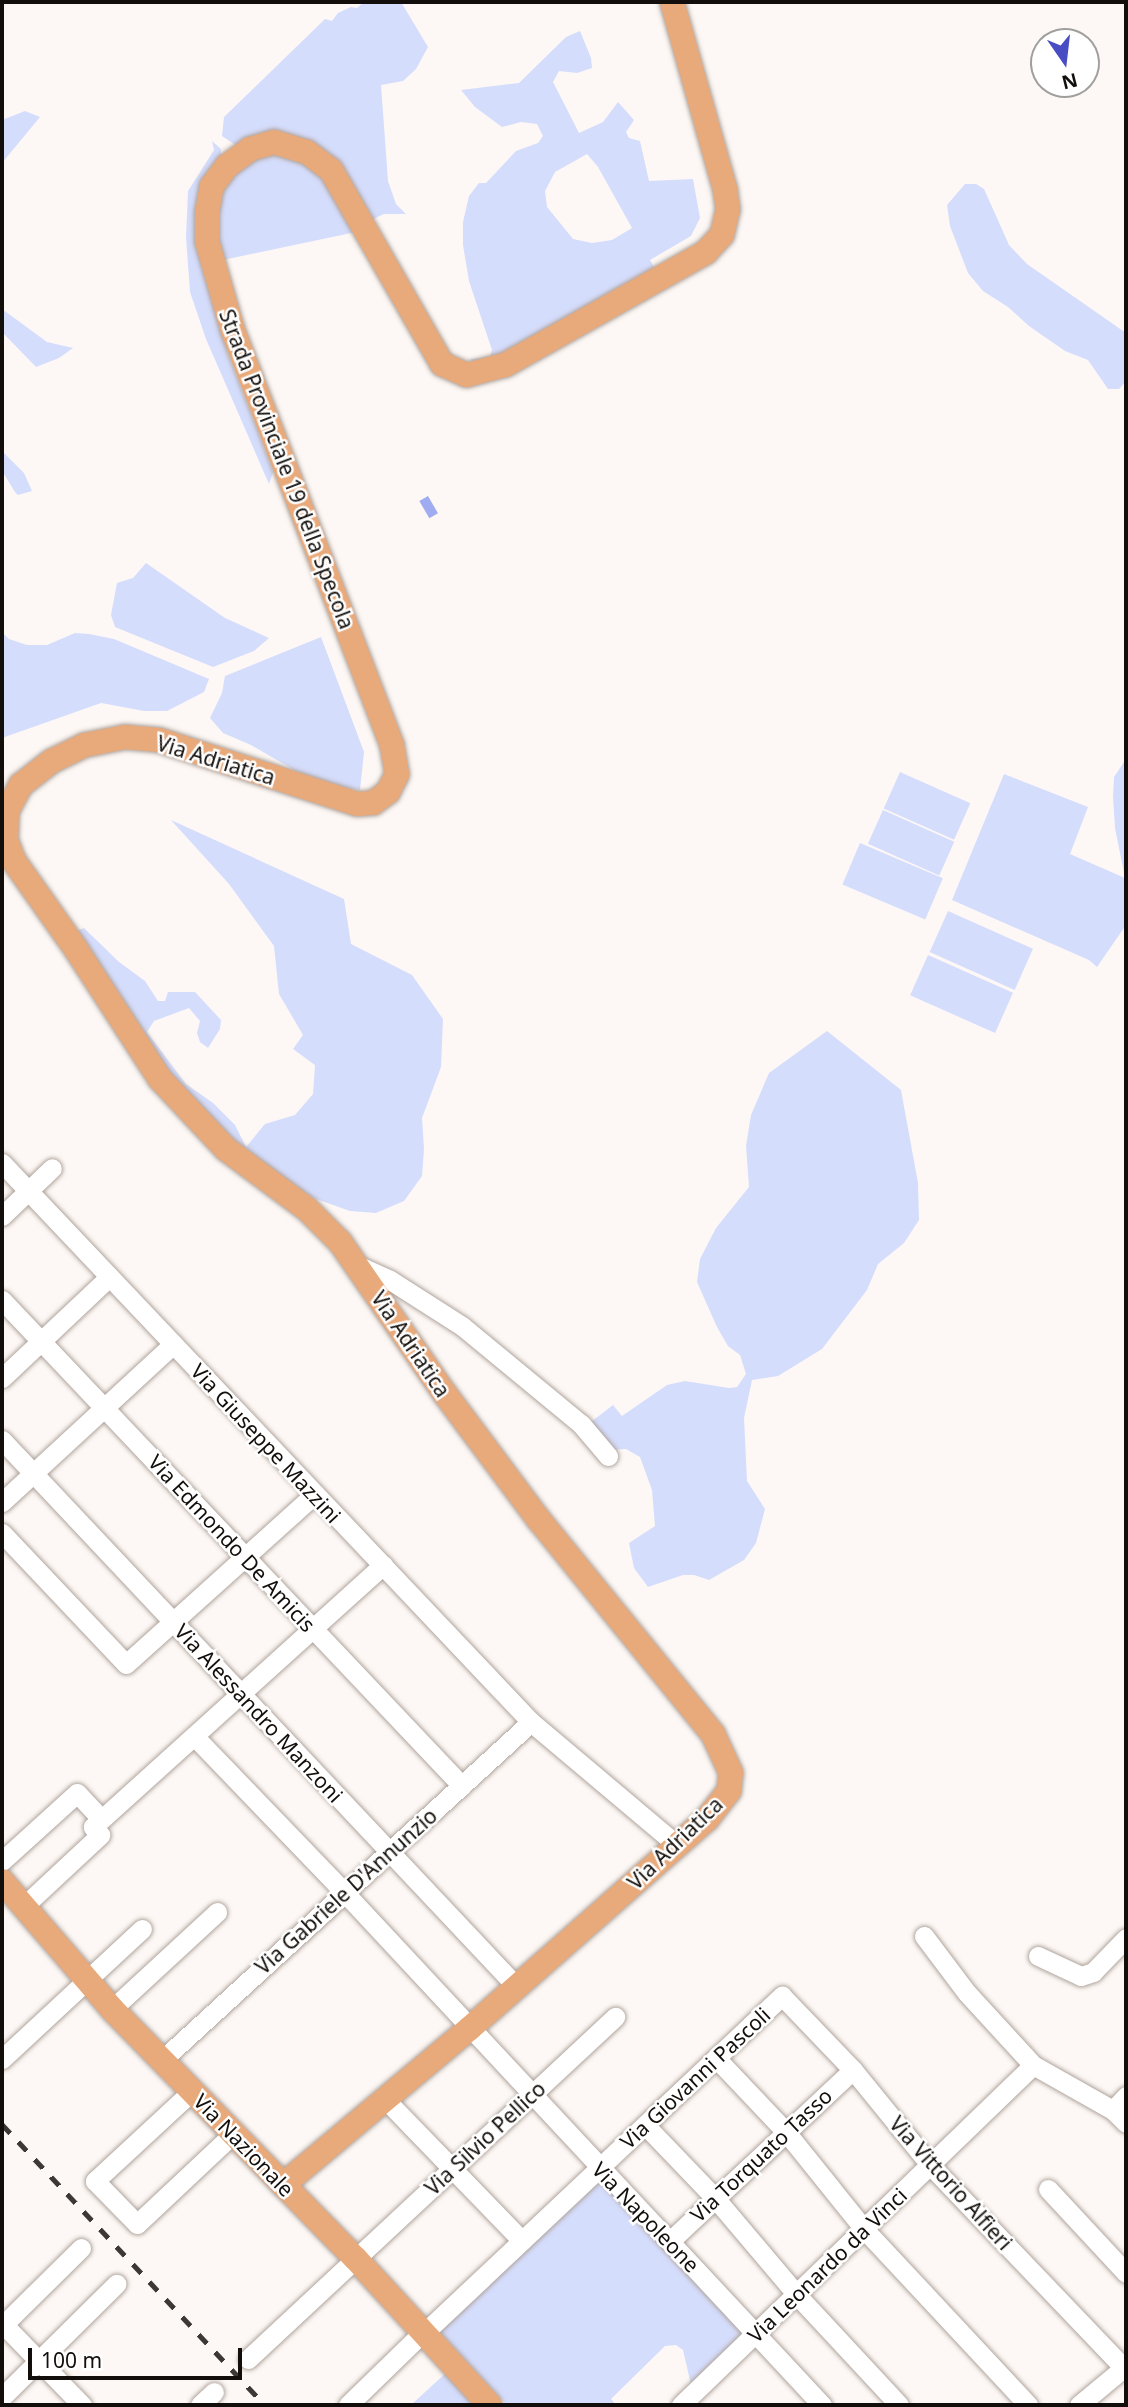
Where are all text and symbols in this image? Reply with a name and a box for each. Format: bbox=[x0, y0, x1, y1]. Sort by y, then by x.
north arrow bbox=[1030, 28, 1100, 98]
text: N bbox=[1059, 67, 1080, 96]
street label: Strada Provinciale 19 della Specola bbox=[214, 306, 360, 632]
street label: Via Adriatica bbox=[154, 730, 278, 790]
street label: Via Adriatica bbox=[366, 1286, 456, 1402]
street label: Via Giuseppe Mazzini bbox=[186, 1358, 346, 1528]
street label: Via Edmondo De Amicis bbox=[143, 1449, 321, 1637]
street label: Via Alessandro Manzoni bbox=[170, 1618, 348, 1808]
street label: Via Adriatica bbox=[622, 1791, 728, 1895]
street label: Via Gabriele D'Annunzio bbox=[250, 1803, 442, 1979]
street label: Via Giovanni Pascoli bbox=[615, 2002, 775, 2154]
street label: Via Silvio Pellico bbox=[420, 2076, 550, 2200]
street label: Via Torquato Tasso bbox=[685, 2083, 837, 2227]
street label: Via Nazionale bbox=[189, 2088, 299, 2202]
street label: Via Vittorio Alfieri bbox=[884, 2111, 1018, 2255]
street label: Via Napoleone bbox=[587, 2157, 705, 2277]
street label: Via Leonardo da Vinci bbox=[742, 2182, 912, 2348]
scale bar bbox=[32, 2334, 245, 2378]
text: 100 m bbox=[41, 2346, 102, 2374]

